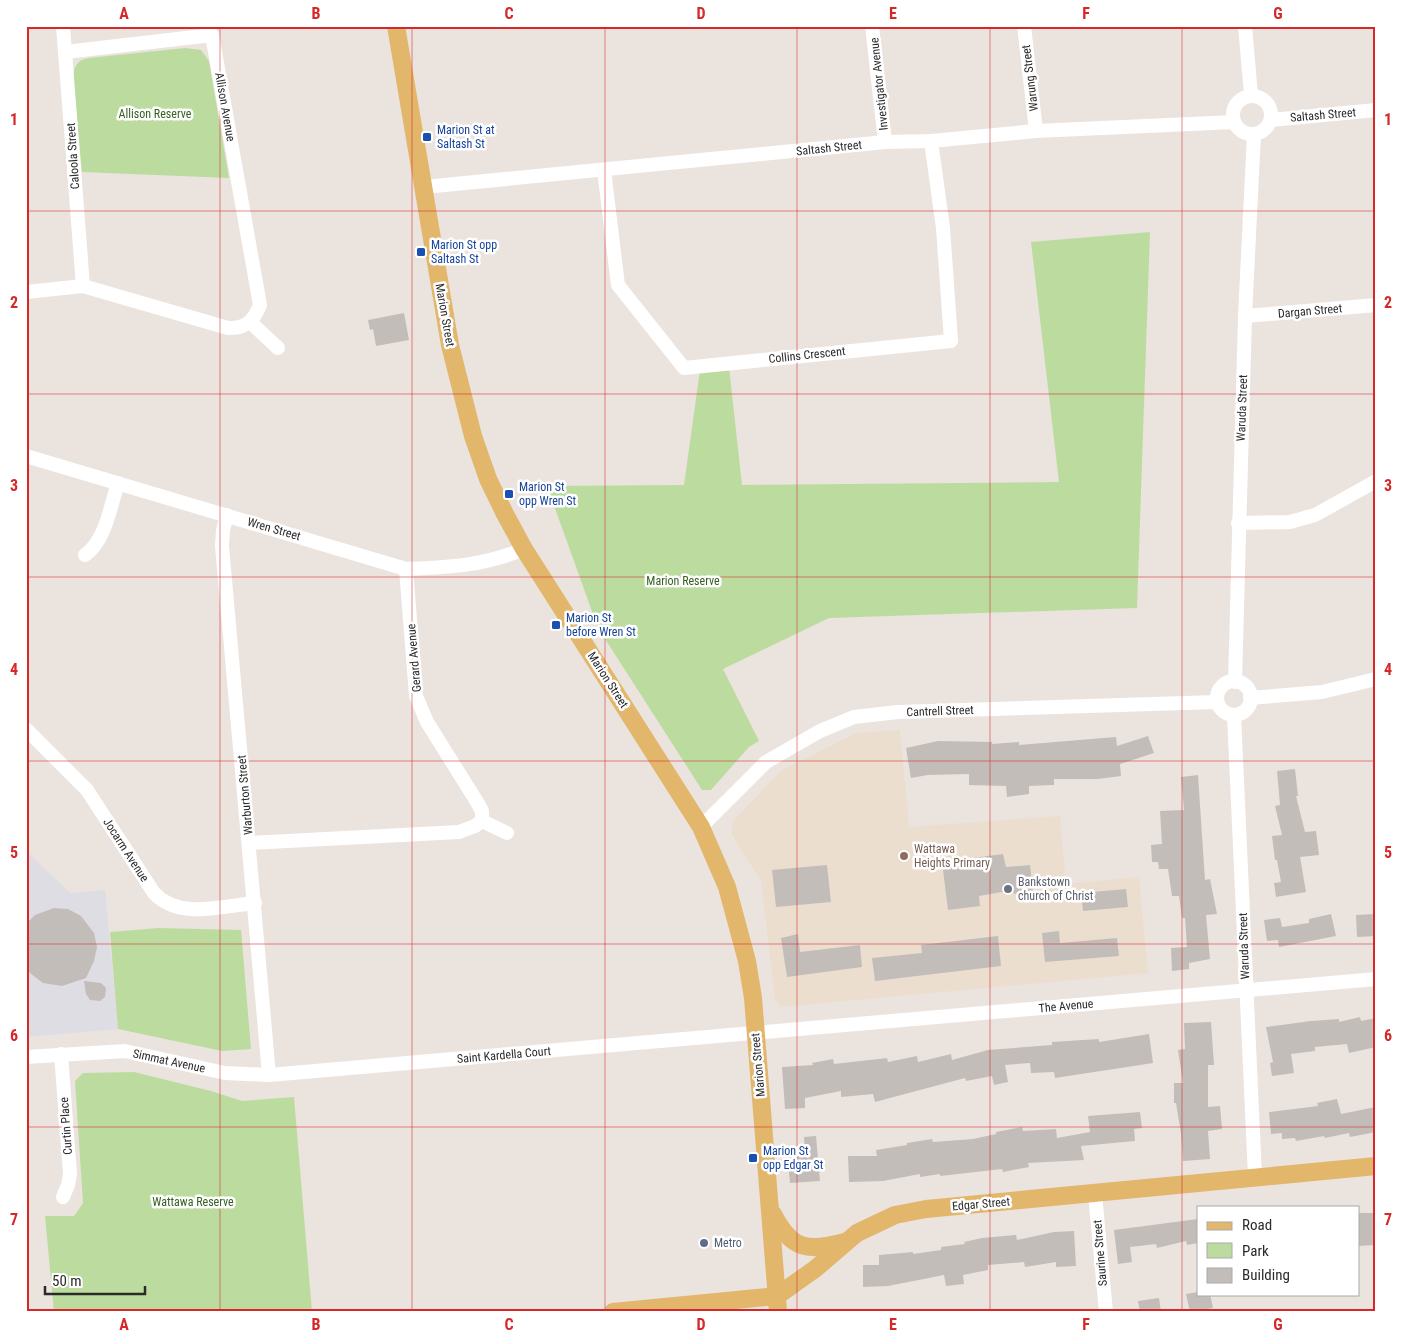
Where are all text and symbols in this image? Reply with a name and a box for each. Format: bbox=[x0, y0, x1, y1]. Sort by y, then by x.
text: A bbox=[119, 4, 129, 23]
text: B bbox=[312, 4, 321, 23]
text: C bbox=[504, 4, 514, 23]
text: D bbox=[696, 4, 706, 23]
text: E bbox=[889, 4, 897, 23]
text: F bbox=[1082, 4, 1090, 23]
text: G bbox=[1273, 4, 1283, 23]
street label: Investigator Avenue bbox=[867, 36, 891, 131]
street label: Warung Street bbox=[1019, 44, 1041, 112]
street label: Allison Avenue bbox=[212, 71, 238, 143]
street label: Saltash Street bbox=[1289, 105, 1357, 125]
park label: Allison Reserve bbox=[119, 107, 192, 121]
text: 1 bbox=[10, 110, 18, 129]
text: 1 bbox=[1384, 110, 1392, 129]
street label: Caloola Street bbox=[64, 122, 82, 190]
place label: Marion St at Saltash St bbox=[437, 123, 495, 151]
marker: Marion St at Saltash St bbox=[421, 131, 433, 143]
street label: Saltash Street bbox=[795, 138, 863, 158]
place label: Marion St opp Saltash St bbox=[431, 238, 497, 266]
marker: Marion St opp Saltash St bbox=[415, 246, 427, 258]
street label: Marion Street bbox=[433, 282, 458, 348]
text: 2 bbox=[10, 293, 18, 312]
text: 2 bbox=[1384, 293, 1392, 312]
street label: Dargan Street bbox=[1277, 301, 1343, 321]
street label: Collins Crescent bbox=[768, 344, 847, 366]
street label: Waruda Street bbox=[1234, 374, 1250, 442]
text: 3 bbox=[10, 476, 18, 495]
text: 3 bbox=[1384, 476, 1392, 495]
place label: Marion St opp Wren St bbox=[519, 480, 577, 508]
marker: Marion St opp Wren St bbox=[503, 488, 515, 500]
street label: Wren Street bbox=[246, 515, 303, 543]
park label: Marion Reserve bbox=[646, 574, 720, 588]
place label: Marion St before Wren St bbox=[566, 611, 636, 639]
marker: Marion St before Wren St bbox=[550, 619, 562, 631]
street label: Gerard Avenue bbox=[404, 623, 424, 693]
street label: Marion Street bbox=[585, 649, 632, 711]
text: 4 bbox=[10, 660, 18, 679]
text: 4 bbox=[1384, 660, 1392, 679]
street label: Cantrell Street bbox=[906, 703, 974, 719]
street label: Warburton Street bbox=[234, 754, 255, 836]
street label: Jocarm Avenue bbox=[100, 816, 152, 885]
place label: Wattawa Heights Primary bbox=[914, 842, 990, 870]
text: 5 bbox=[10, 843, 18, 862]
text: 5 bbox=[1384, 843, 1392, 862]
marker: Wattawa Heights Primary bbox=[898, 850, 910, 862]
place label: Bankstown church of Christ bbox=[1018, 875, 1094, 903]
marker: Bankstown church of Christ bbox=[1002, 883, 1014, 895]
street label: Waruda Street bbox=[1236, 912, 1252, 980]
street label: The Avenue bbox=[1038, 997, 1094, 1015]
text: 6 bbox=[10, 1026, 18, 1045]
text: 6 bbox=[1384, 1026, 1392, 1045]
street label: Marion Street bbox=[748, 1032, 768, 1097]
street label: Saint Kardella Court bbox=[456, 1044, 552, 1066]
street label: Simmat Avenue bbox=[132, 1046, 207, 1076]
street label: Curtin Place bbox=[57, 1096, 75, 1155]
place label: Marion St opp Edgar St bbox=[763, 1144, 824, 1172]
marker: Marion St opp Edgar St bbox=[747, 1152, 759, 1164]
street label: Edgar Street bbox=[951, 1194, 1011, 1214]
park label: Wattawa Reserve bbox=[152, 1195, 234, 1209]
legend bbox=[1197, 1206, 1360, 1296]
text: 7 bbox=[10, 1210, 18, 1229]
text: 7 bbox=[1384, 1210, 1392, 1229]
text: Road bbox=[1242, 1216, 1272, 1234]
street label: Saurine Street bbox=[1090, 1219, 1110, 1287]
place label: Metro bbox=[714, 1236, 742, 1250]
marker: Metro bbox=[698, 1237, 710, 1249]
text: Park bbox=[1242, 1242, 1269, 1260]
scale bar bbox=[45, 1263, 145, 1295]
text: Building bbox=[1242, 1266, 1290, 1284]
text: 50 m bbox=[52, 1272, 82, 1290]
text: A bbox=[119, 1315, 129, 1334]
text: B bbox=[312, 1315, 321, 1334]
text: C bbox=[504, 1315, 514, 1334]
text: D bbox=[696, 1315, 706, 1334]
text: E bbox=[889, 1315, 897, 1334]
text: F bbox=[1082, 1315, 1090, 1334]
text: G bbox=[1273, 1315, 1283, 1334]

